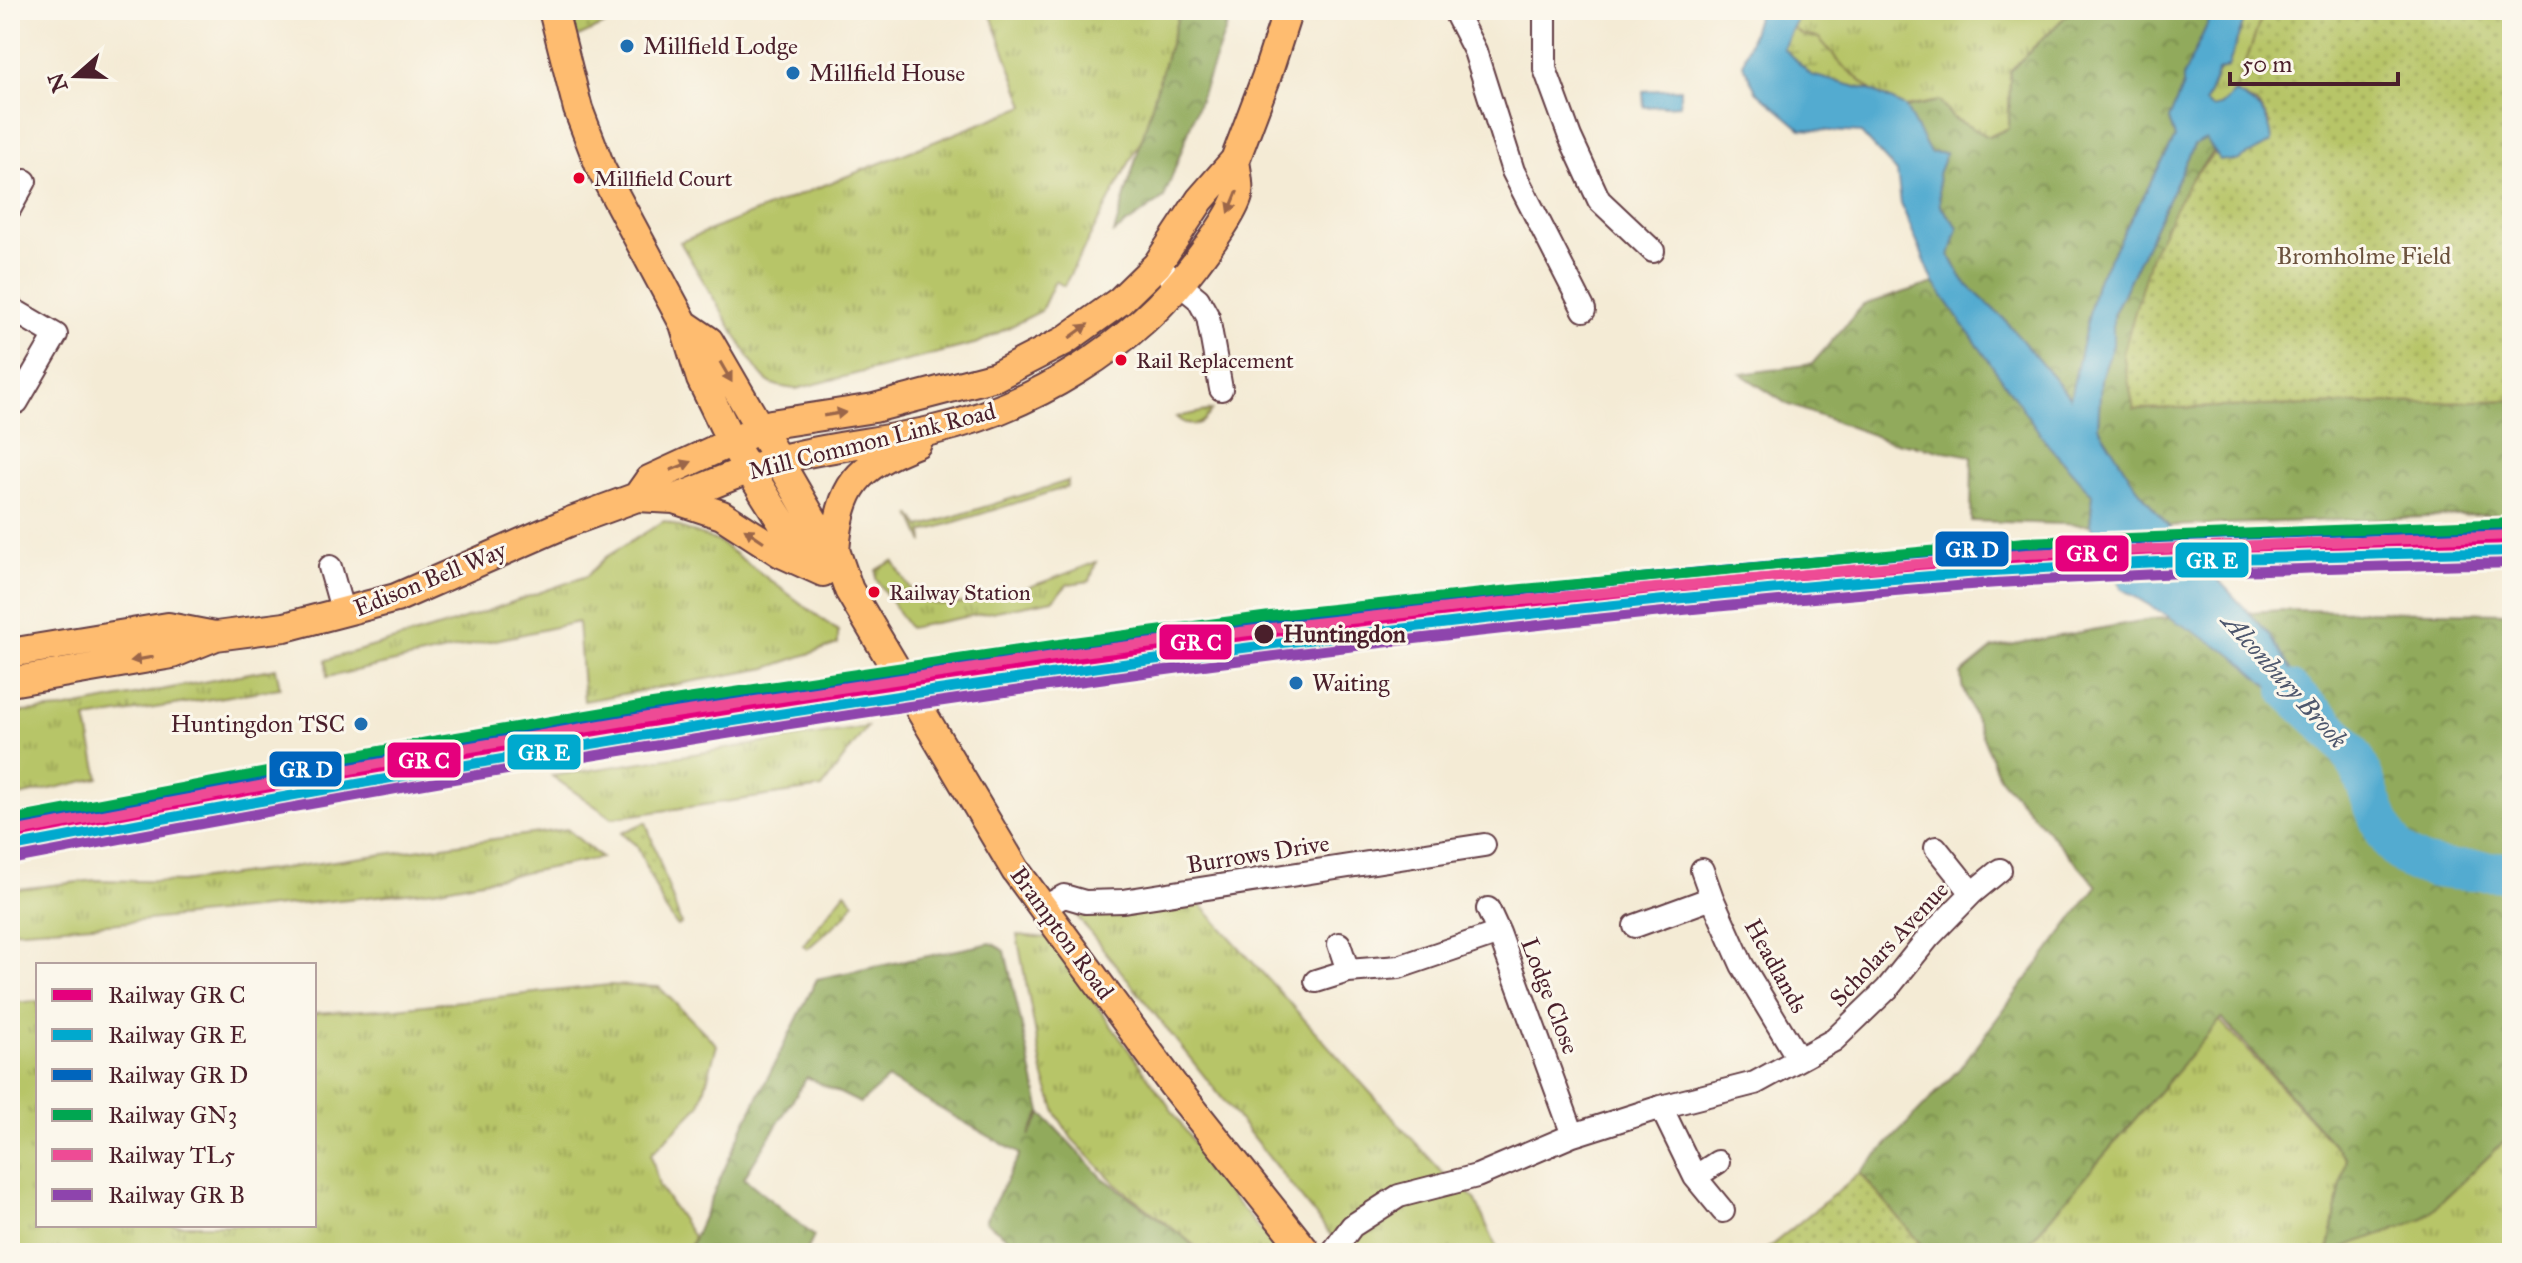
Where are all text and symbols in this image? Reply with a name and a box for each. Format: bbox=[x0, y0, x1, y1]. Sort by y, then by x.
place label: Millfield Lodge bbox=[643, 31, 798, 61]
north arrow bbox=[36, 36, 116, 116]
scale bar bbox=[2230, 36, 2398, 86]
marker: Millfield Lodge bbox=[618, 37, 636, 55]
text: 50 m bbox=[2242, 49, 2292, 79]
place label: Millfield House bbox=[809, 58, 965, 88]
marker: Millfield House bbox=[784, 64, 802, 82]
text: N bbox=[42, 69, 74, 96]
place label: Millfield Court bbox=[594, 165, 732, 192]
marker: Millfield Court bbox=[571, 170, 587, 186]
one-way arrow bbox=[1226, 190, 1239, 214]
park label: Bromholme Field bbox=[2277, 241, 2451, 271]
one-way arrow bbox=[1068, 324, 1089, 339]
place label: Rail Replacement bbox=[1136, 347, 1294, 374]
marker: Rail Replacement bbox=[1113, 352, 1129, 368]
one-way arrow bbox=[719, 360, 733, 383]
street label: Mill Common Link Road bbox=[745, 396, 999, 486]
one-way arrow bbox=[823, 407, 848, 420]
one-way arrow bbox=[669, 459, 693, 472]
one-way arrow bbox=[743, 529, 765, 543]
line badge: GR D bbox=[1934, 530, 2010, 568]
line badge: GR C bbox=[2054, 534, 2130, 573]
street label: Edison Bell Way bbox=[349, 535, 511, 623]
text: GR D bbox=[1945, 536, 1999, 563]
text: GR C bbox=[2066, 540, 2118, 567]
line badge: GR E bbox=[2174, 541, 2250, 579]
text: GR E bbox=[2186, 547, 2238, 574]
place label: Railway Station bbox=[889, 579, 1031, 606]
marker: Railway Station bbox=[866, 584, 882, 600]
water label: Alconbury Brook bbox=[2213, 603, 2355, 755]
place label: Huntingdon bbox=[1283, 619, 1406, 649]
marker: Huntingdon bbox=[1252, 622, 1276, 646]
line badge: GR C bbox=[1158, 623, 1233, 661]
text: GR C bbox=[1170, 629, 1222, 656]
one-way arrow bbox=[129, 654, 154, 666]
place label: Waiting bbox=[1312, 668, 1390, 698]
marker: Waiting bbox=[1287, 674, 1305, 692]
place label: Huntingdon TSC bbox=[170, 709, 345, 739]
marker: Huntingdon TSC bbox=[352, 715, 370, 733]
line badge: GR E bbox=[506, 733, 582, 771]
text: GR E bbox=[518, 739, 570, 766]
line badge: GR C bbox=[386, 741, 462, 779]
text: GR C bbox=[398, 747, 450, 774]
line badge: GR D bbox=[268, 750, 343, 788]
text: GR D bbox=[279, 756, 333, 783]
street label: Burrows Drive bbox=[1185, 828, 1331, 880]
street label: Brampton Road bbox=[1004, 861, 1120, 1005]
street label: Scholars Avenue bbox=[1823, 875, 1955, 1013]
street label: Headlands bbox=[1738, 914, 1814, 1018]
street label: Lodge Close bbox=[1514, 934, 1586, 1058]
legend bbox=[36, 963, 316, 1227]
text: Railway GR C bbox=[108, 980, 246, 1010]
text: Railway GR E bbox=[108, 1020, 247, 1050]
text: Railway GR D bbox=[108, 1060, 248, 1090]
text: Railway GN3 bbox=[108, 1100, 237, 1130]
text: Railway TL5 bbox=[108, 1140, 235, 1170]
text: Railway GR B bbox=[108, 1180, 245, 1210]

